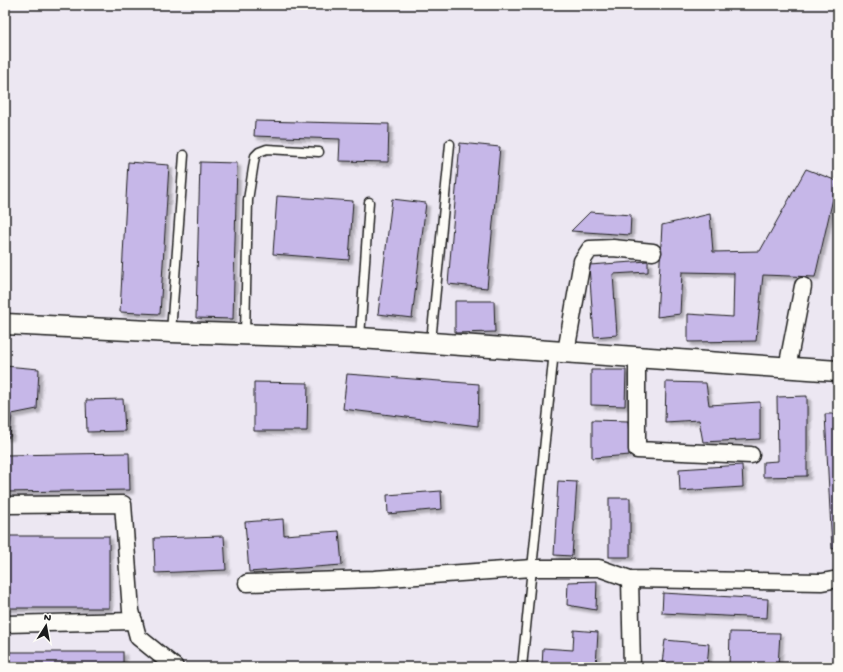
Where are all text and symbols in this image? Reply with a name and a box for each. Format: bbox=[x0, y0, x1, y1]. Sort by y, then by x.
north arrow bbox=[26, 606, 66, 646]
text: N bbox=[43, 612, 52, 625]

